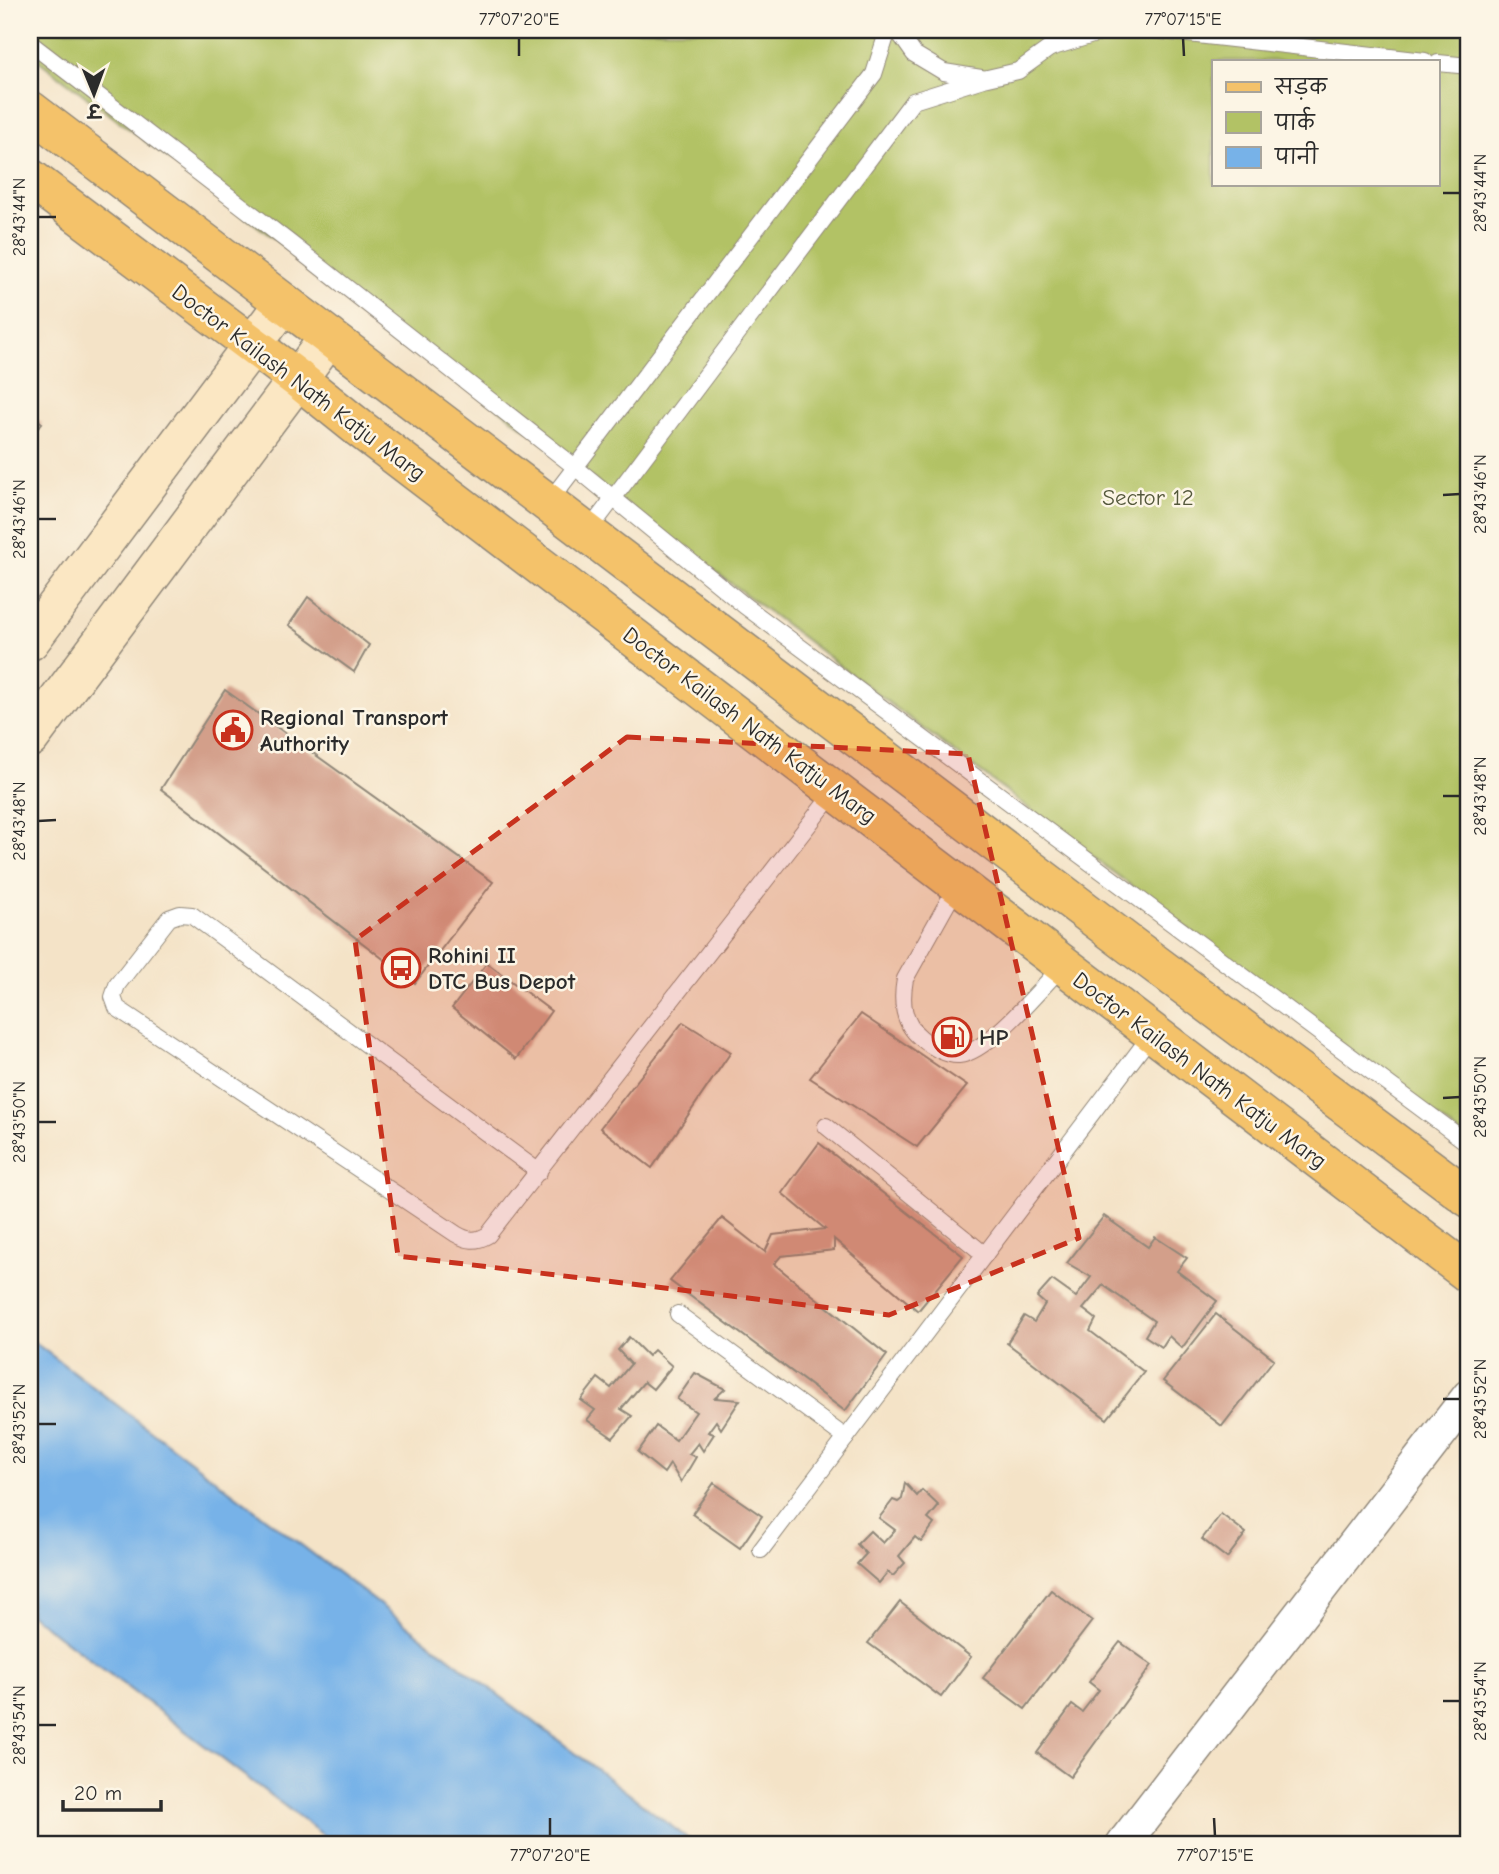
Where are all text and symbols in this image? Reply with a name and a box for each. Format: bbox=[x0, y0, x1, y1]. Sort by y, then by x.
text: 77°07'20"E bbox=[479, 9, 559, 30]
text: 77°07'15"E bbox=[1144, 9, 1222, 30]
north arrow bbox=[60, 60, 130, 130]
legend bbox=[1212, 60, 1440, 186]
text: सड़क bbox=[1274, 75, 1328, 100]
text: उ bbox=[85, 99, 103, 121]
text: पार्क bbox=[1274, 106, 1316, 135]
text: पानी bbox=[1274, 141, 1320, 169]
text: 28°43'44"N bbox=[1470, 154, 1491, 232]
text: 28°43'44"N bbox=[9, 178, 30, 256]
street label: Doctor Kailash Nath Katju Marg bbox=[167, 278, 431, 487]
text: 28°43'46"N bbox=[1470, 454, 1491, 534]
text: 28°43'46"N bbox=[9, 479, 30, 559]
park label: Sector 12 bbox=[1102, 484, 1194, 511]
street label: Doctor Kailash Nath Katju Marg bbox=[618, 621, 882, 830]
place label: Regional Transport Authority bbox=[260, 704, 448, 757]
public building icon: Regional Transport Authority bbox=[212, 709, 254, 751]
text: 28°43'48"N bbox=[1470, 756, 1491, 836]
text: 28°43'48"N bbox=[9, 781, 30, 861]
place label: Rohini II DTC Bus Depot bbox=[428, 942, 576, 995]
bus stop icon: Rohini II DTC Bus Depot bbox=[380, 947, 422, 989]
street label: Doctor Kailash Nath Katju Marg bbox=[1068, 966, 1332, 1175]
fuel station icon: HP bbox=[931, 1016, 973, 1058]
place label: HP bbox=[979, 1024, 1008, 1051]
text: 28°43'50"N bbox=[1470, 1056, 1491, 1138]
text: 28°43'50"N bbox=[9, 1081, 30, 1163]
text: 28°43'52"N bbox=[1470, 1359, 1491, 1439]
text: 28°43'52"N bbox=[9, 1384, 30, 1464]
text: 28°43'54"N bbox=[1470, 1661, 1491, 1741]
text: 28°43'54"N bbox=[9, 1685, 30, 1765]
scale bar bbox=[63, 1769, 161, 1813]
text: 20 m bbox=[74, 1781, 122, 1805]
text: 77°07'20"E bbox=[510, 1845, 590, 1866]
text: 77°07'15"E bbox=[1176, 1845, 1254, 1866]

